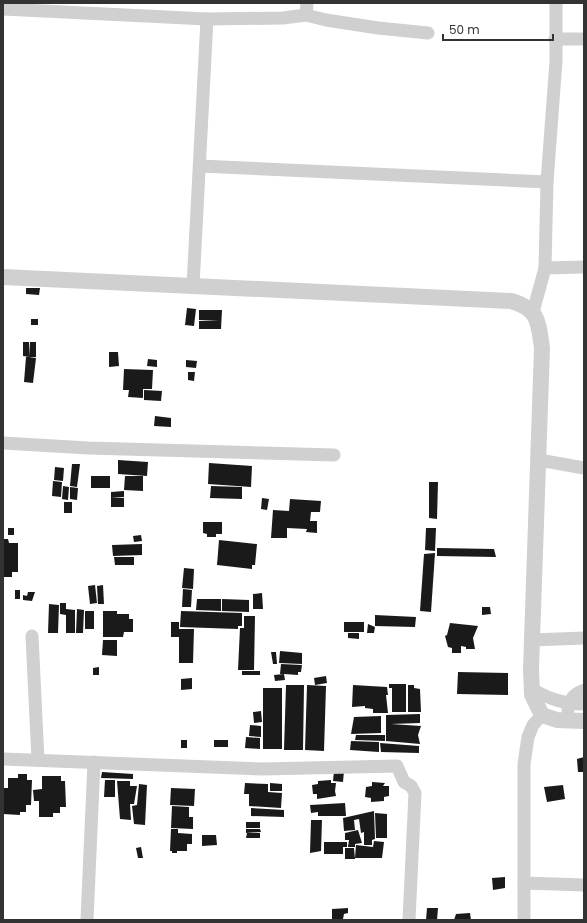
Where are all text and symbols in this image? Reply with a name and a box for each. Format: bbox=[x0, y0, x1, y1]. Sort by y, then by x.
scale bar bbox=[443, 16, 553, 42]
text: 50 m bbox=[449, 21, 480, 38]

